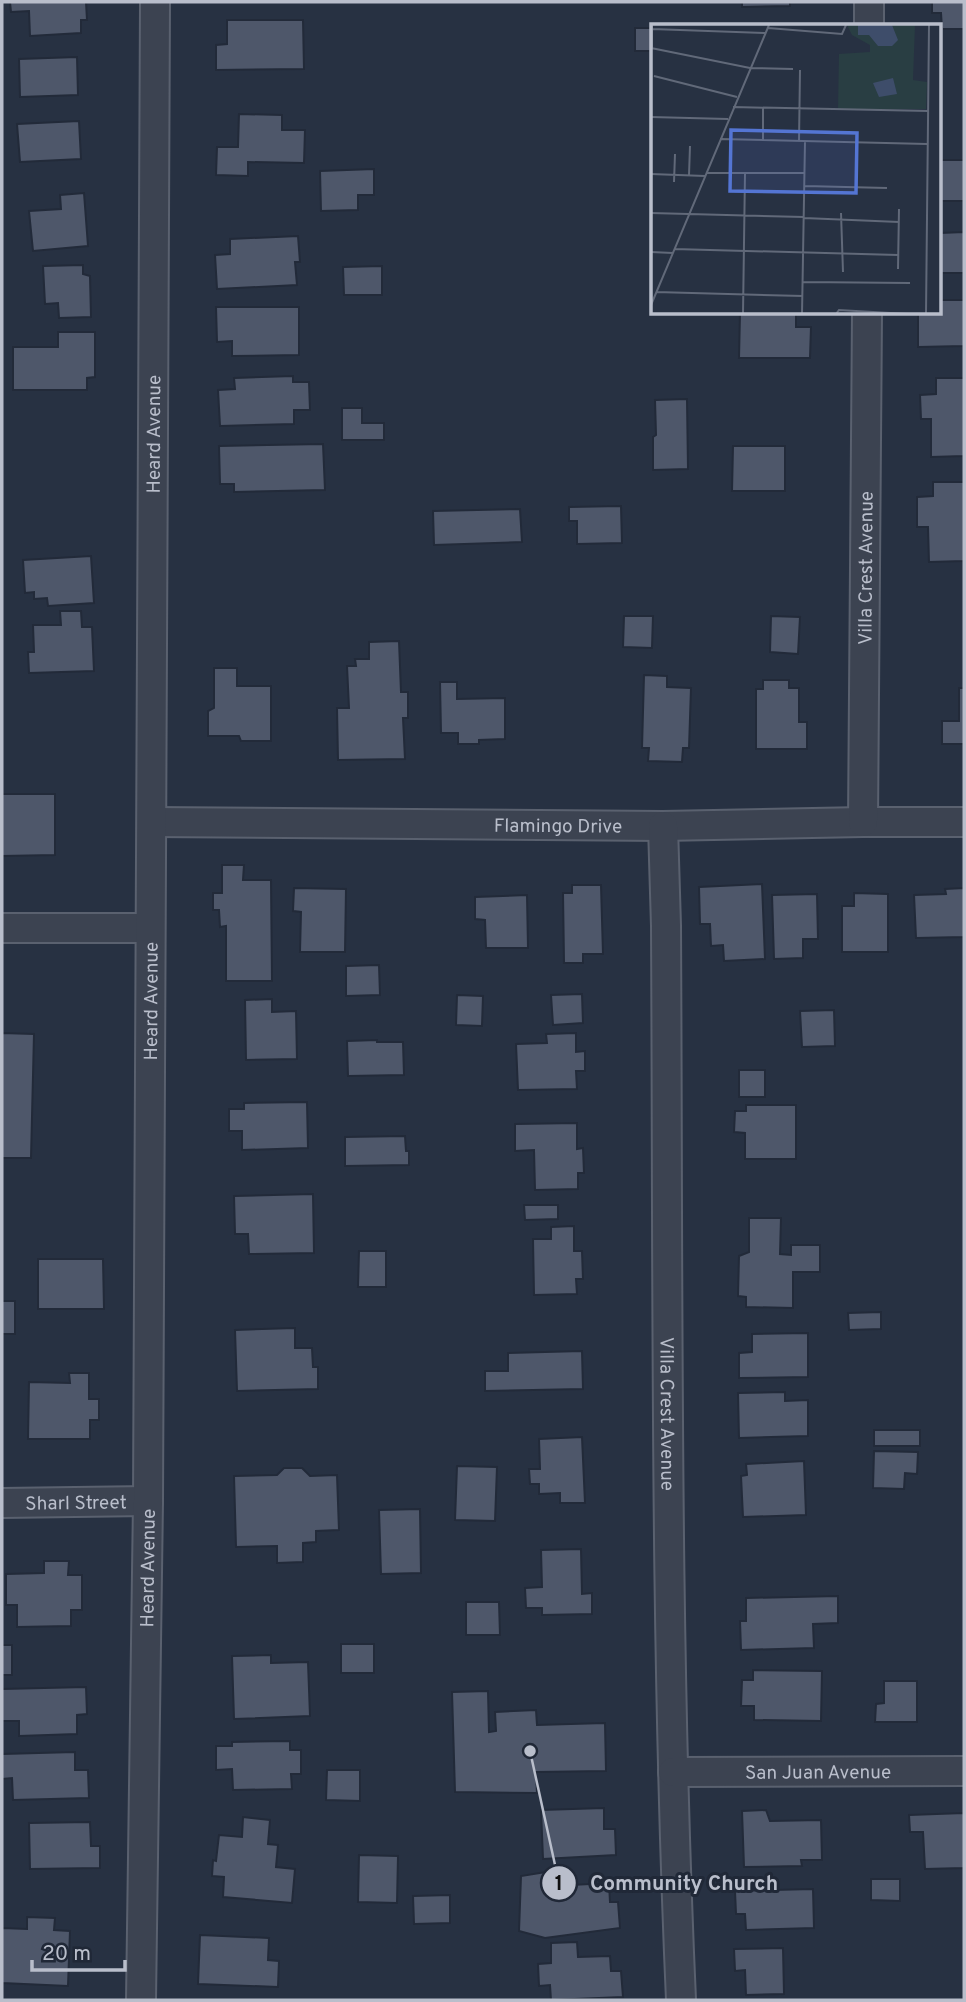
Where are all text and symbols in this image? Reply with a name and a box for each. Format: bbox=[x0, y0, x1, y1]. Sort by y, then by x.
inset map bbox=[651, 24, 942, 315]
street label: Heard Avenue bbox=[143, 375, 167, 493]
street label: Villa Crest Avenue bbox=[854, 491, 880, 645]
street label: Flamingo Drive bbox=[494, 815, 622, 840]
street label: Heard Avenue bbox=[140, 942, 165, 1060]
street label: Villa Crest Avenue bbox=[653, 1337, 678, 1491]
street label: Sharl Street bbox=[25, 1491, 127, 1517]
street label: Heard Avenue bbox=[136, 1509, 162, 1628]
street label: San Juan Avenue bbox=[745, 1761, 891, 1786]
callout: Community Church bbox=[541, 1862, 792, 1904]
text: 1 bbox=[555, 1871, 563, 1898]
text: Community Church bbox=[590, 1871, 778, 1898]
scale bar bbox=[32, 1928, 124, 1972]
text: 20 m bbox=[42, 1941, 91, 1968]

